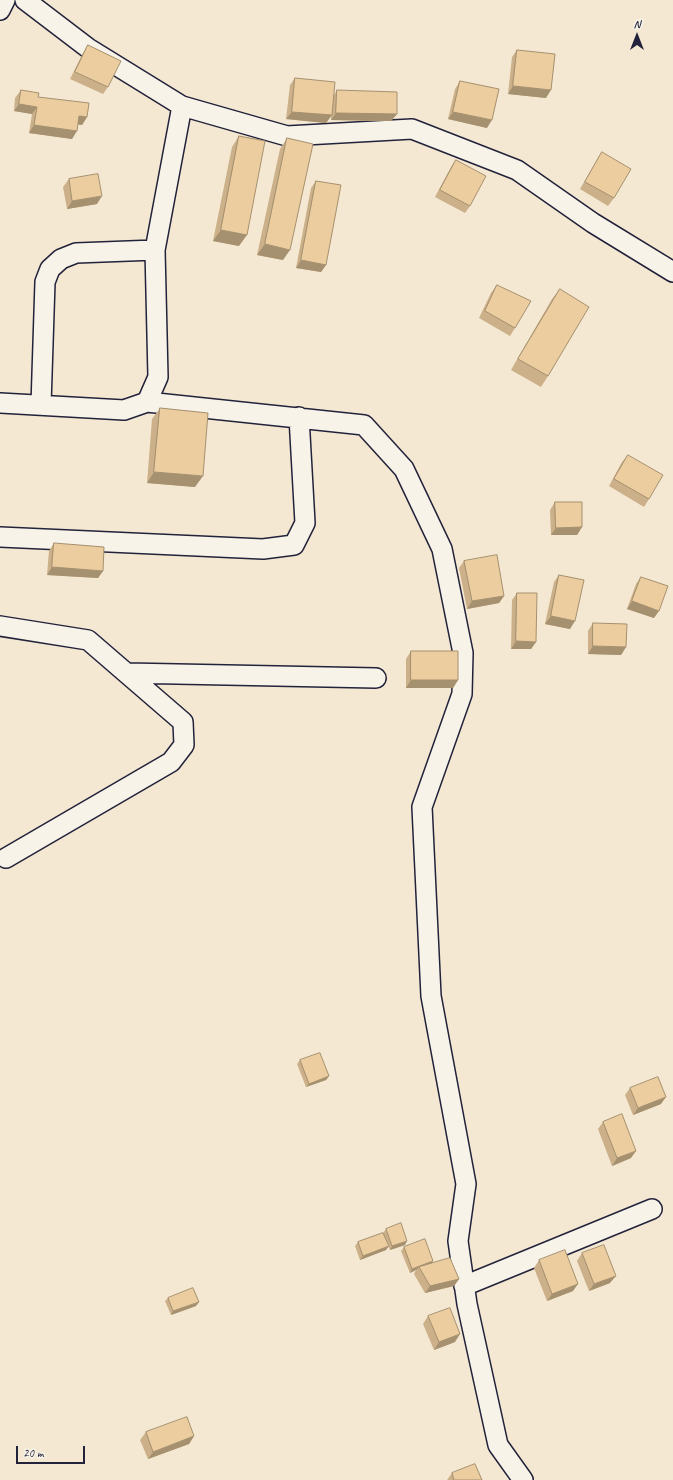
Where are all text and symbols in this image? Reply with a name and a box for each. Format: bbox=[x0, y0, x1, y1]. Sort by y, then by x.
north arrow bbox=[617, 16, 657, 56]
text: N bbox=[634, 17, 640, 31]
scale bar bbox=[18, 1438, 87, 1464]
text: 20 m bbox=[23, 1445, 43, 1461]

